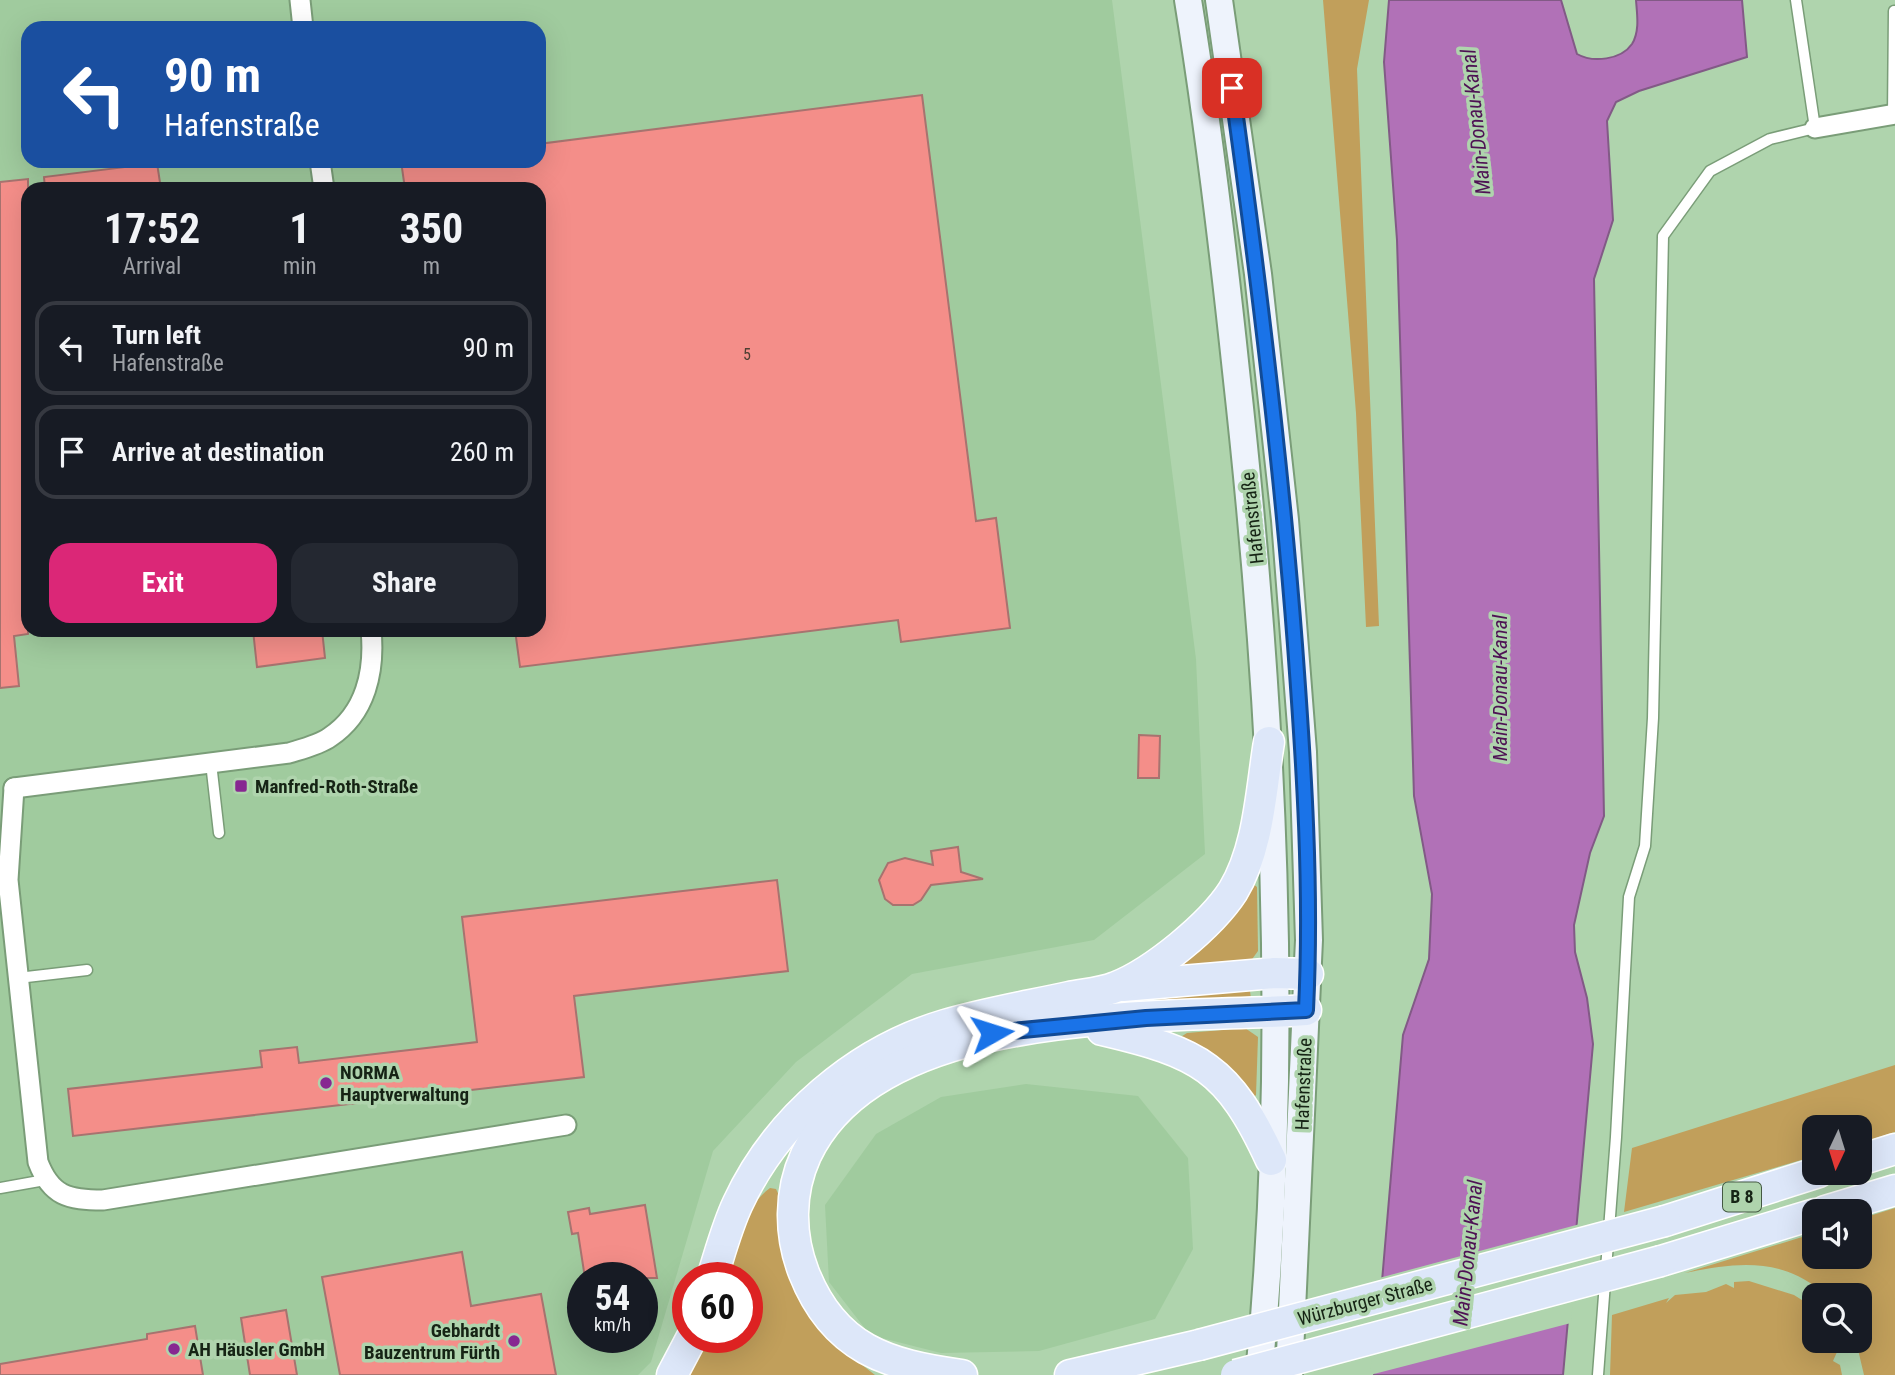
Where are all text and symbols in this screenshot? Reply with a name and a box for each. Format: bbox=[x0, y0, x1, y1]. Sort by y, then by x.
text: 90 m bbox=[164, 47, 261, 104]
water label: Main-Donau-Kanal bbox=[1456, 48, 1496, 196]
icon: left bbox=[49, 49, 140, 140]
pin bbox=[1202, 58, 1262, 118]
icon: arrive bbox=[1213, 69, 1251, 107]
text: Hafenstraße bbox=[164, 106, 320, 144]
text: 17:52 bbox=[104, 204, 200, 253]
text: 1 bbox=[289, 204, 310, 253]
text: 350 bbox=[399, 204, 463, 253]
text: Arrival bbox=[123, 253, 181, 280]
text: min bbox=[283, 253, 317, 280]
text: m bbox=[423, 253, 440, 280]
text: Turn left bbox=[112, 320, 201, 350]
icon: left bbox=[53, 329, 91, 367]
text: 90 m bbox=[463, 333, 514, 363]
house number: 5 bbox=[743, 345, 751, 364]
text: Hafenstraße bbox=[112, 350, 224, 377]
icon: arrive bbox=[53, 433, 91, 471]
text: Arrive at destination bbox=[112, 437, 324, 467]
text: 260 m bbox=[450, 437, 514, 467]
street label: Hafenstraße bbox=[1236, 471, 1269, 565]
button: Exit bbox=[49, 543, 277, 623]
button: Share bbox=[291, 543, 518, 623]
water label: Main-Donau-Kanal bbox=[1488, 615, 1512, 761]
place label: Manfred-Roth-Straße bbox=[255, 775, 418, 798]
marker: Manfred-Roth-Straße bbox=[233, 778, 249, 794]
position arrow bbox=[955, 996, 1029, 1070]
street label: Hafenstraße bbox=[1290, 1037, 1317, 1131]
place label: NORMA Hauptverwaltung bbox=[340, 1061, 469, 1106]
marker: NORMA Hauptverwaltung bbox=[318, 1075, 334, 1091]
north arrow bbox=[1802, 1115, 1872, 1185]
map controls bbox=[1802, 1115, 1872, 1353]
water label: Main-Donau-Kanal bbox=[1448, 1179, 1488, 1327]
road number: B 8 bbox=[1723, 1182, 1761, 1212]
button: sound bbox=[1802, 1199, 1872, 1269]
speed limit sign: 60 bbox=[672, 1262, 763, 1353]
street label: Würzburger Straße bbox=[1295, 1272, 1435, 1331]
text: 54 bbox=[595, 1278, 630, 1319]
button: search bbox=[1802, 1283, 1872, 1353]
text: km/h bbox=[594, 1314, 631, 1335]
place label: Gebhardt Bauzentrum Fürth bbox=[364, 1319, 500, 1364]
marker: Gebhardt Bauzentrum Fürth bbox=[506, 1333, 522, 1349]
place label: AH Häusler GmbH bbox=[188, 1338, 325, 1361]
marker: AH Häusler GmbH bbox=[166, 1341, 182, 1357]

